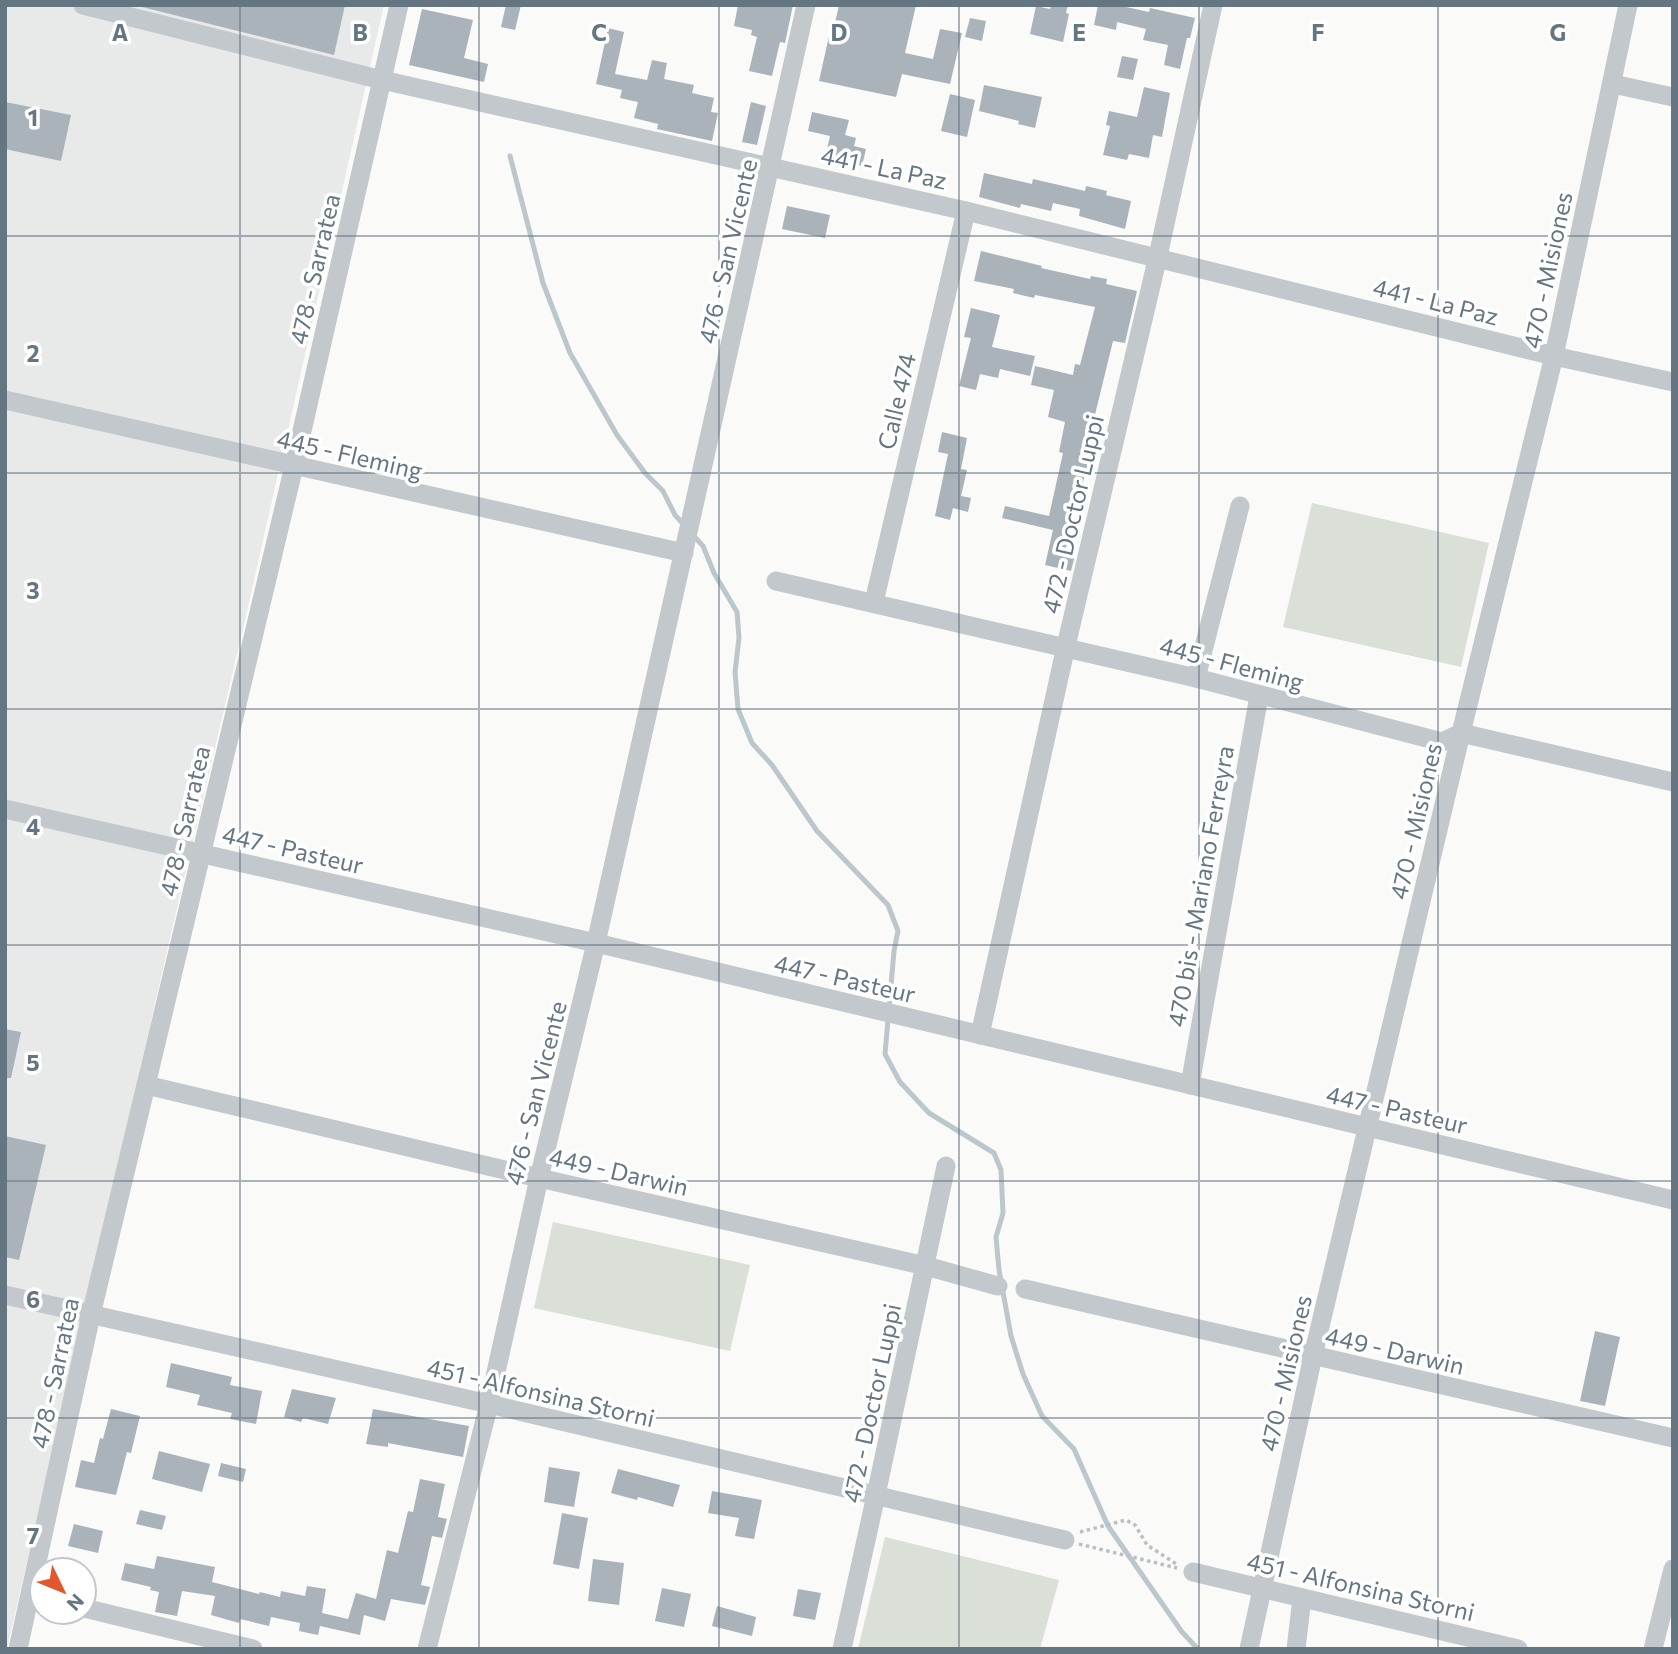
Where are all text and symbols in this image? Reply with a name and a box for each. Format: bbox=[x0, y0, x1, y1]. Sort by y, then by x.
text: A bbox=[112, 18, 129, 46]
text: B bbox=[352, 18, 368, 46]
text: C bbox=[591, 18, 607, 46]
text: D bbox=[831, 18, 848, 46]
text: E bbox=[1072, 18, 1086, 46]
text: F bbox=[1311, 18, 1325, 46]
text: G bbox=[1550, 18, 1566, 46]
text: 1 bbox=[28, 103, 38, 131]
street label: 441 - La Paz bbox=[818, 139, 950, 195]
street label: 476 - San Vicente bbox=[692, 156, 762, 346]
street label: 470 - Misiones bbox=[1516, 189, 1578, 351]
street label: 478 - Sarratea bbox=[283, 191, 345, 347]
street label: 441 - La Paz bbox=[1370, 271, 1502, 331]
text: 2 bbox=[26, 339, 40, 367]
street label: Calle 474 bbox=[871, 350, 921, 452]
street label: 472 - Doctor Luppi bbox=[1035, 412, 1109, 616]
street label: 445 - Fleming bbox=[274, 423, 426, 485]
text: 3 bbox=[26, 576, 40, 604]
street label: 445 - Fleming bbox=[1157, 630, 1307, 696]
street label: 470 - Misiones bbox=[1383, 740, 1447, 902]
street label: 478 - Sarratea bbox=[153, 743, 215, 899]
street label: 470 bis - Mariano Ferreyra bbox=[1161, 743, 1239, 1029]
text: 4 bbox=[26, 812, 40, 840]
street label: 447 - Pasteur bbox=[220, 819, 367, 879]
street label: 447 - Pasteur bbox=[772, 948, 919, 1008]
street label: 476 - San Vicente bbox=[498, 998, 572, 1188]
text: 5 bbox=[26, 1048, 40, 1076]
street label: 447 - Pasteur bbox=[1324, 1079, 1471, 1139]
street label: 449 - Darwin bbox=[547, 1141, 691, 1201]
text: 6 bbox=[26, 1285, 40, 1313]
street label: 470 - Misiones bbox=[1253, 1292, 1317, 1454]
street label: 478 - Sarratea bbox=[24, 1295, 84, 1451]
street label: 472 - Doctor Luppi bbox=[836, 1301, 906, 1505]
street label: 449 - Darwin bbox=[1323, 1320, 1467, 1380]
street label: 451 - Alfonsina Storni bbox=[424, 1352, 658, 1432]
text: 7 bbox=[27, 1521, 39, 1549]
street label: 451 - Alfonsina Storni bbox=[1244, 1546, 1478, 1626]
north arrow bbox=[28, 1556, 98, 1626]
text: N bbox=[63, 1590, 89, 1616]

